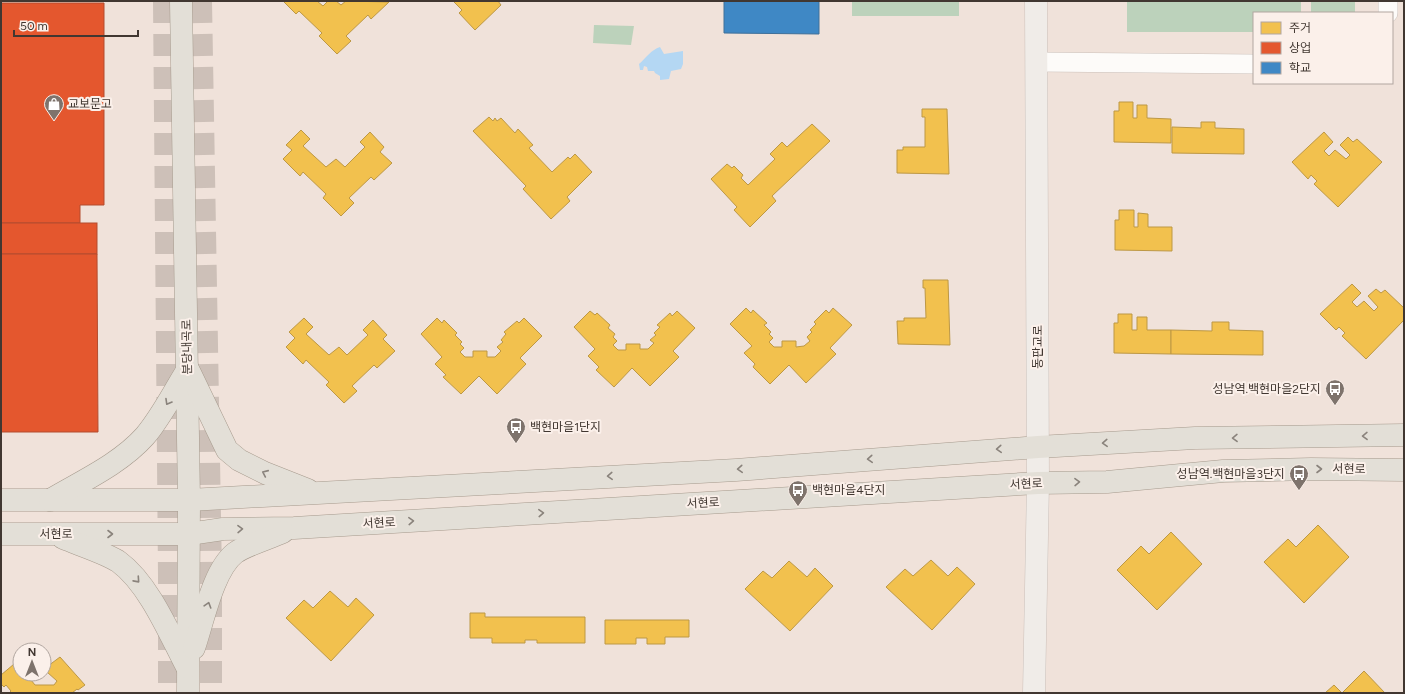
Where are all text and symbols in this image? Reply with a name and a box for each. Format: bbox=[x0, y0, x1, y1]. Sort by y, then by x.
scale bar bbox=[14, 12, 138, 38]
legend bbox=[1253, 12, 1393, 84]
text: 50 m bbox=[20, 19, 48, 33]
text: 주거 bbox=[1289, 21, 1311, 35]
text: 상업 bbox=[1289, 41, 1311, 55]
text: 학교 bbox=[1289, 61, 1311, 75]
shop icon: 교보문고 bbox=[43, 93, 65, 121]
place label: 교보문고 bbox=[68, 97, 112, 111]
street label: 분당내곡로 bbox=[180, 319, 194, 375]
street label: 동판교로 bbox=[1031, 325, 1045, 369]
bus stop icon: 성남역.백현마을2단지 bbox=[1324, 378, 1346, 406]
place label: 성남역.백현마을2단지 bbox=[1212, 382, 1321, 396]
one-way arrow bbox=[165, 398, 172, 405]
bus stop icon: 백현마을1단지 bbox=[505, 416, 527, 444]
place label: 백현마을1단지 bbox=[530, 420, 601, 434]
one-way arrow bbox=[1362, 431, 1368, 440]
one-way arrow bbox=[1232, 434, 1238, 442]
one-way arrow bbox=[1102, 439, 1108, 447]
one-way arrow bbox=[996, 445, 1002, 454]
one-way arrow bbox=[867, 455, 873, 464]
street label: 서현로 bbox=[1332, 462, 1366, 476]
bus stop icon: 성남역.백현마을3단지 bbox=[1288, 463, 1310, 491]
one-way arrow bbox=[737, 465, 743, 474]
one-way arrow bbox=[1316, 465, 1322, 473]
place label: 성남역.백현마을3단지 bbox=[1177, 467, 1285, 481]
one-way arrow bbox=[262, 470, 269, 478]
one-way arrow bbox=[607, 472, 613, 481]
street label: 서현로 bbox=[1009, 476, 1043, 492]
one-way arrow bbox=[1074, 478, 1080, 486]
bus stop icon: 백현마을4단지 bbox=[787, 479, 809, 507]
place label: 백현마을4단지 bbox=[812, 483, 886, 497]
street label: 서현로 bbox=[686, 495, 720, 511]
one-way arrow bbox=[538, 508, 544, 517]
street label: 서현로 bbox=[362, 515, 396, 531]
one-way arrow bbox=[408, 516, 414, 525]
one-way arrow bbox=[237, 525, 243, 533]
street label: 서현로 bbox=[39, 527, 73, 541]
one-way arrow bbox=[107, 530, 113, 538]
one-way arrow bbox=[132, 575, 139, 583]
one-way arrow bbox=[203, 601, 212, 608]
north arrow bbox=[12, 642, 52, 682]
text: N bbox=[28, 646, 36, 659]

